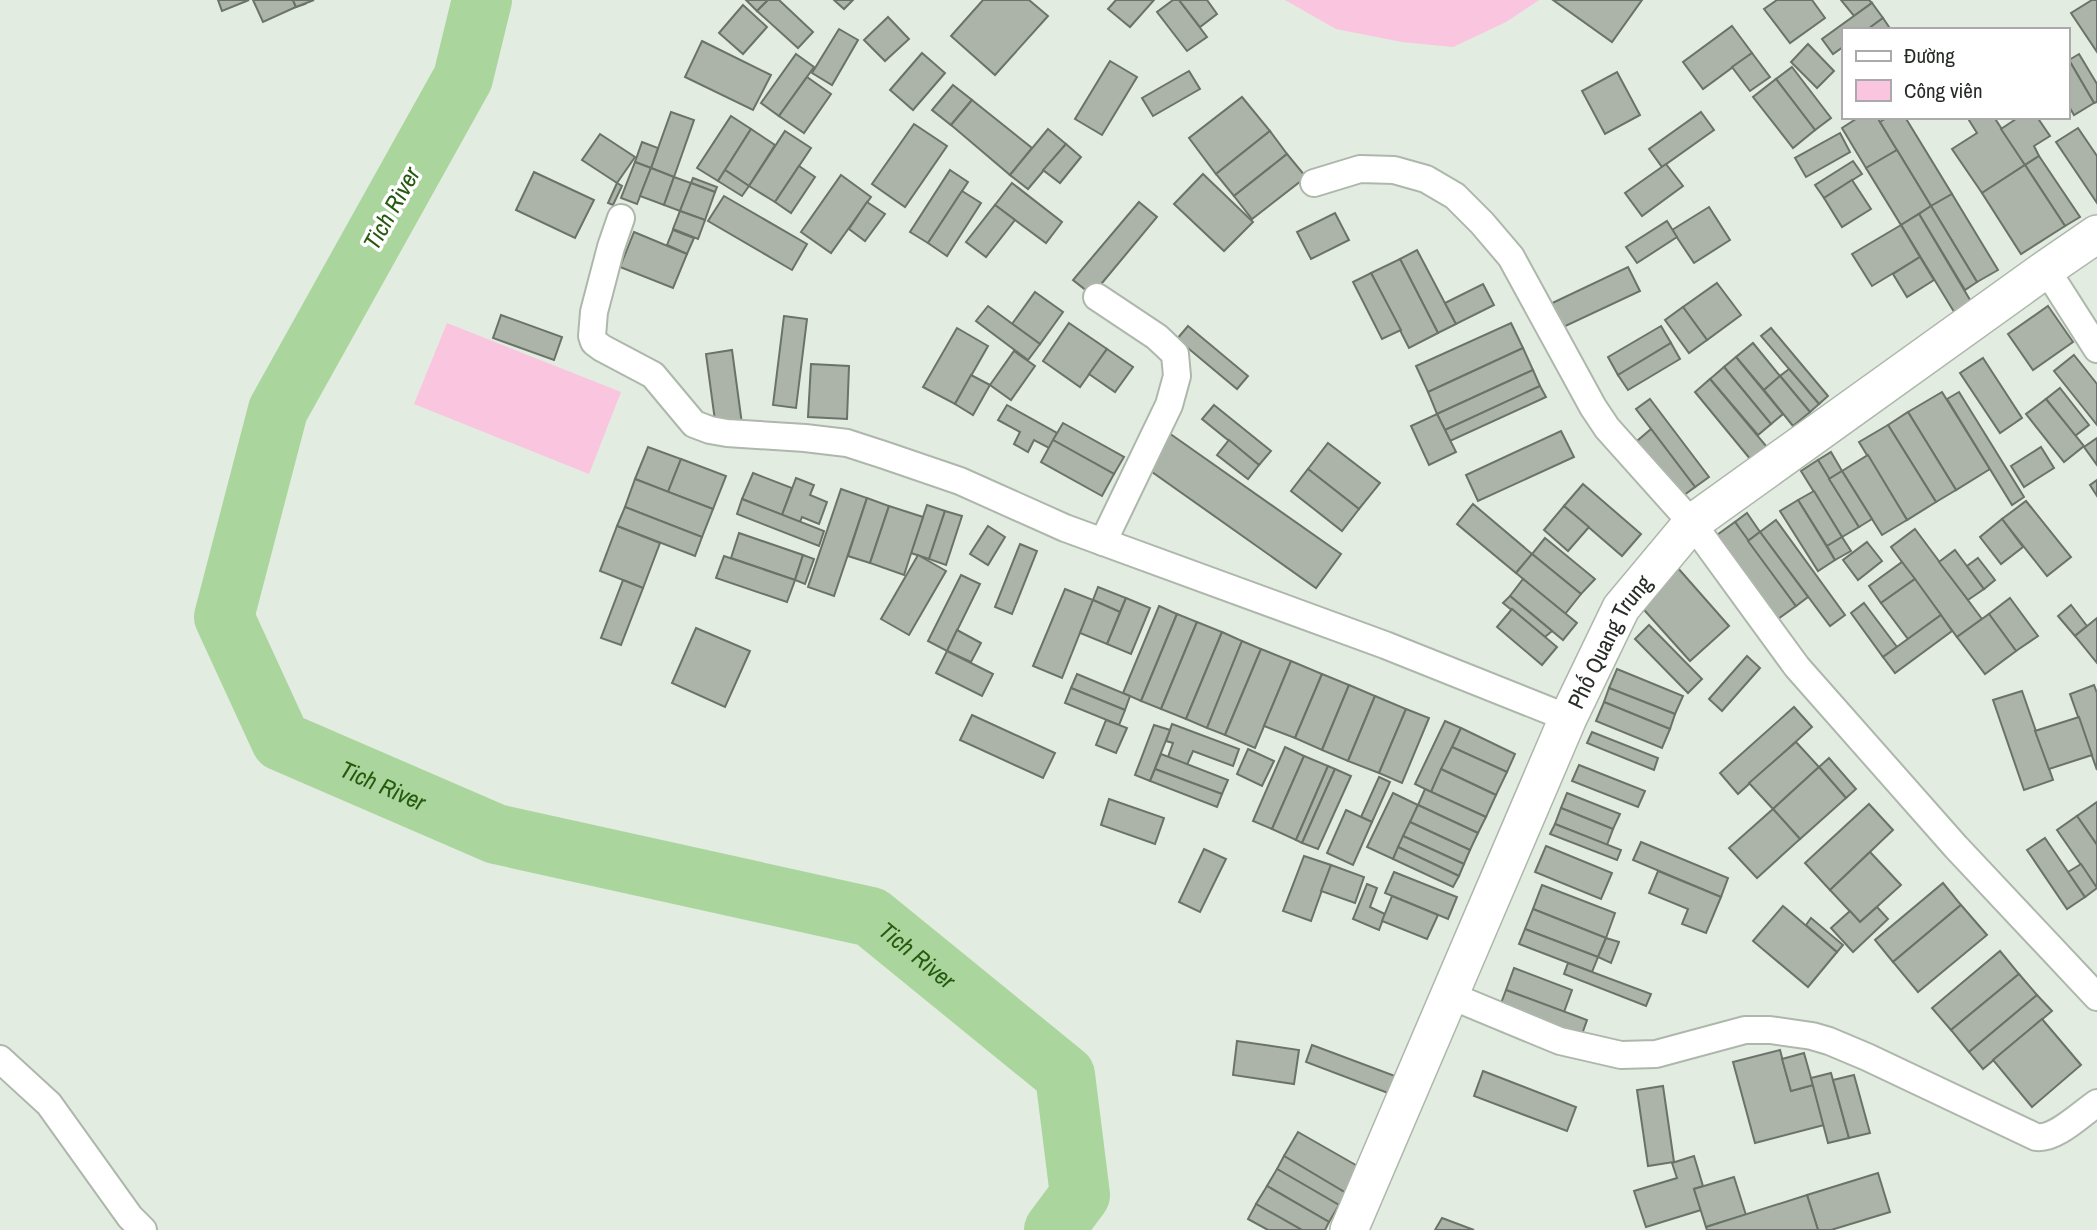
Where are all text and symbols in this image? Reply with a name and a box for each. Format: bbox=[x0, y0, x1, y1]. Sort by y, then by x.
legend bbox=[1842, 28, 2069, 119]
text: Đường bbox=[1904, 41, 1955, 70]
text: Công viên bbox=[1904, 76, 1983, 105]
water label: Tich River bbox=[355, 160, 427, 255]
street label: Phố Quang Trung bbox=[1559, 567, 1659, 713]
water label: Tich River bbox=[335, 753, 432, 818]
water label: Tich River bbox=[872, 914, 964, 997]

